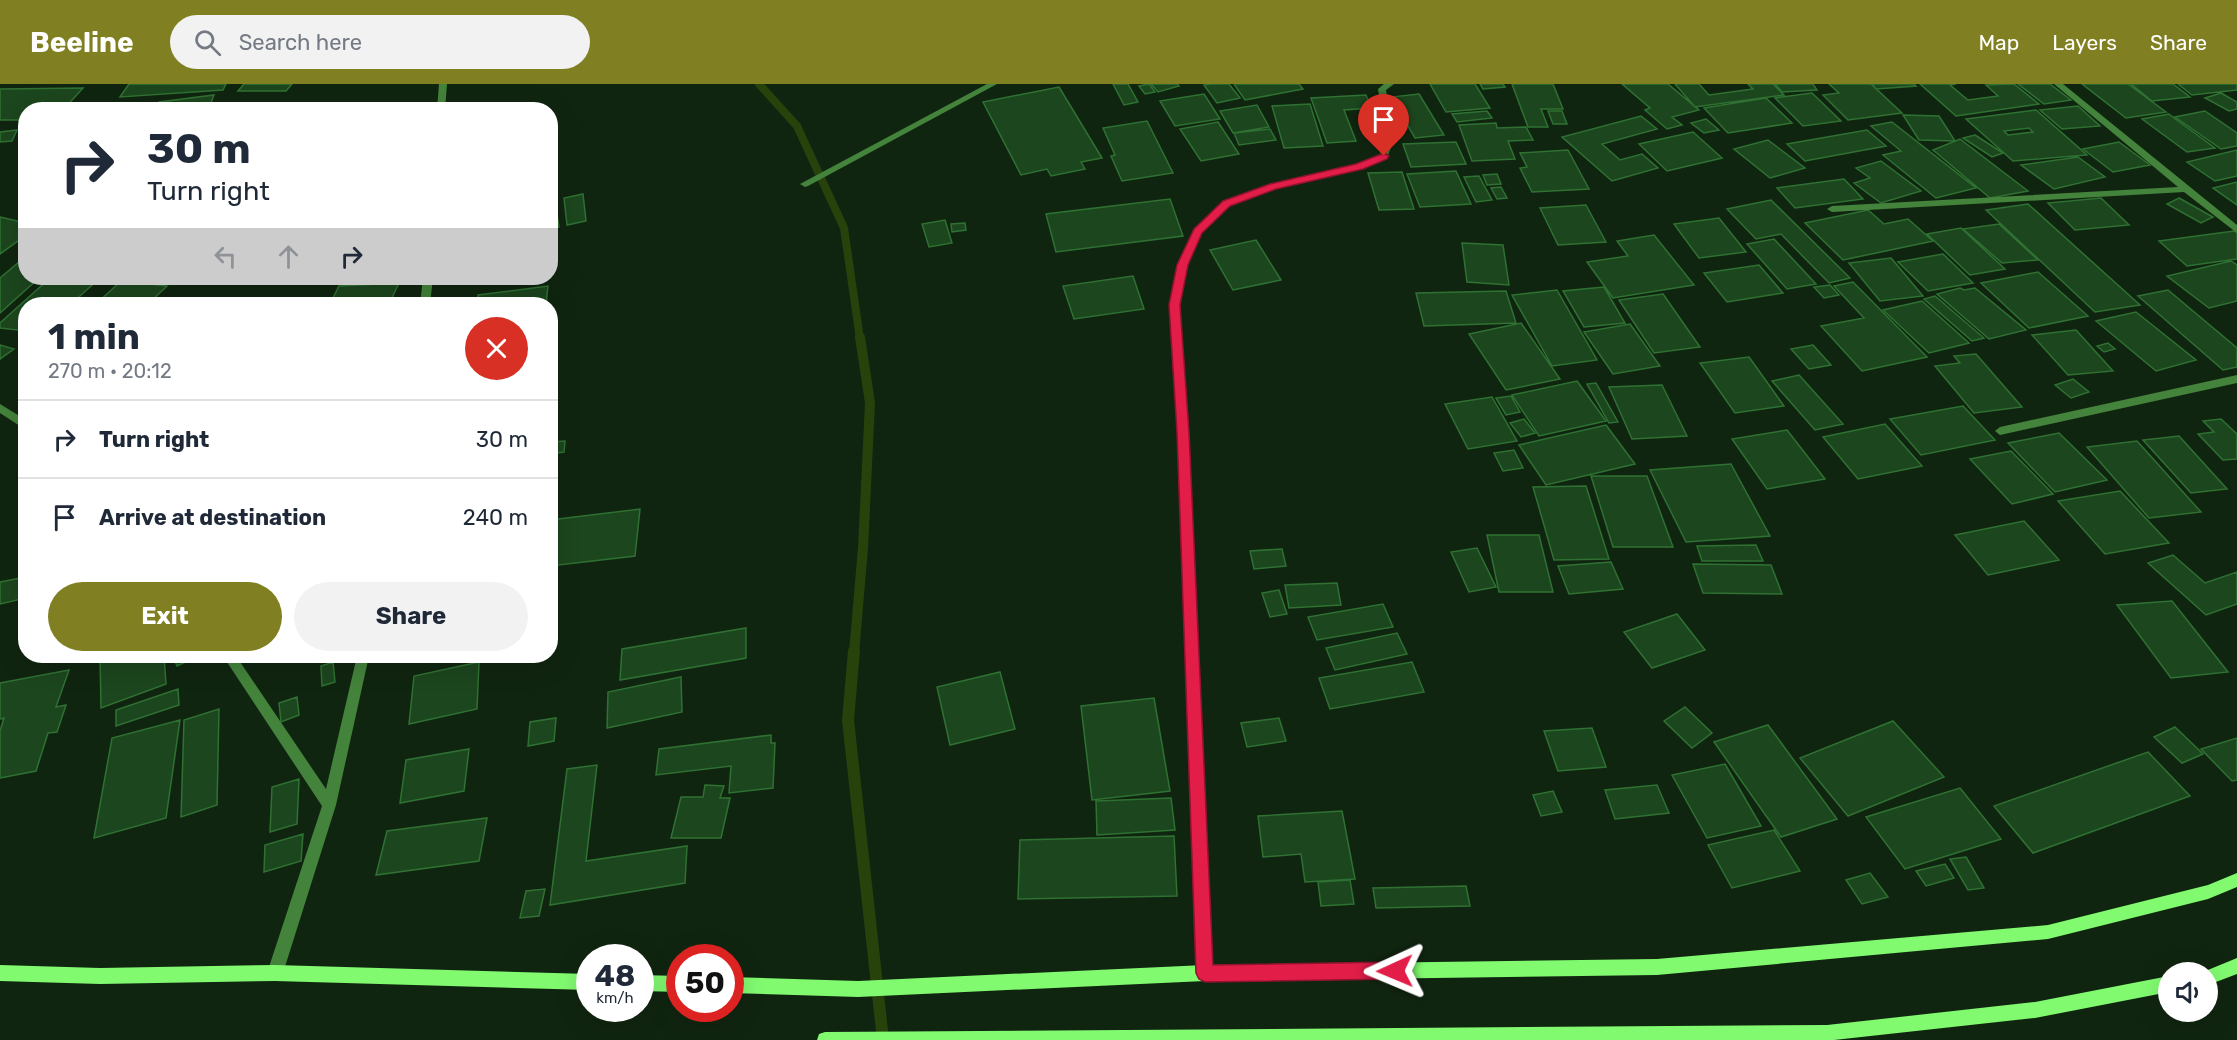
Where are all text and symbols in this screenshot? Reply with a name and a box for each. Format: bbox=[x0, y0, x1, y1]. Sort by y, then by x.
search box bbox=[170, 15, 590, 69]
text: Beeline bbox=[30, 26, 134, 59]
icon: search bbox=[191, 26, 224, 59]
text: Search here bbox=[239, 29, 362, 56]
text: Map bbox=[1978, 30, 2019, 55]
text: Layers bbox=[2052, 30, 2117, 55]
text: Share bbox=[2150, 30, 2207, 55]
pin bbox=[1358, 94, 1409, 156]
icon: arrive bbox=[1367, 103, 1400, 136]
text: 30 m bbox=[147, 124, 251, 174]
icon: right bbox=[48, 126, 126, 204]
text: Turn right bbox=[147, 175, 270, 207]
icon: left bbox=[209, 240, 242, 273]
icon: ahead bbox=[272, 240, 305, 273]
icon: right bbox=[335, 240, 368, 273]
text: 1 min bbox=[48, 315, 140, 358]
button: close bbox=[465, 317, 528, 380]
text: 270 m · 20:12 bbox=[48, 359, 172, 383]
icon: right bbox=[48, 423, 81, 456]
text: Turn right bbox=[99, 426, 209, 453]
text: 30 m bbox=[476, 426, 528, 453]
icon: arrive bbox=[48, 501, 81, 534]
text: Arrive at destination bbox=[99, 504, 326, 531]
text: 240 m bbox=[463, 504, 528, 531]
button: Exit bbox=[48, 582, 282, 651]
button: Share bbox=[294, 582, 528, 651]
position arrow bbox=[1363, 939, 1427, 1003]
speed limit sign: 50 bbox=[666, 944, 744, 1022]
text: 48 bbox=[595, 958, 635, 994]
map controls bbox=[2158, 962, 2218, 1022]
button: sound bbox=[2158, 962, 2218, 1022]
text: km/h bbox=[596, 989, 634, 1007]

